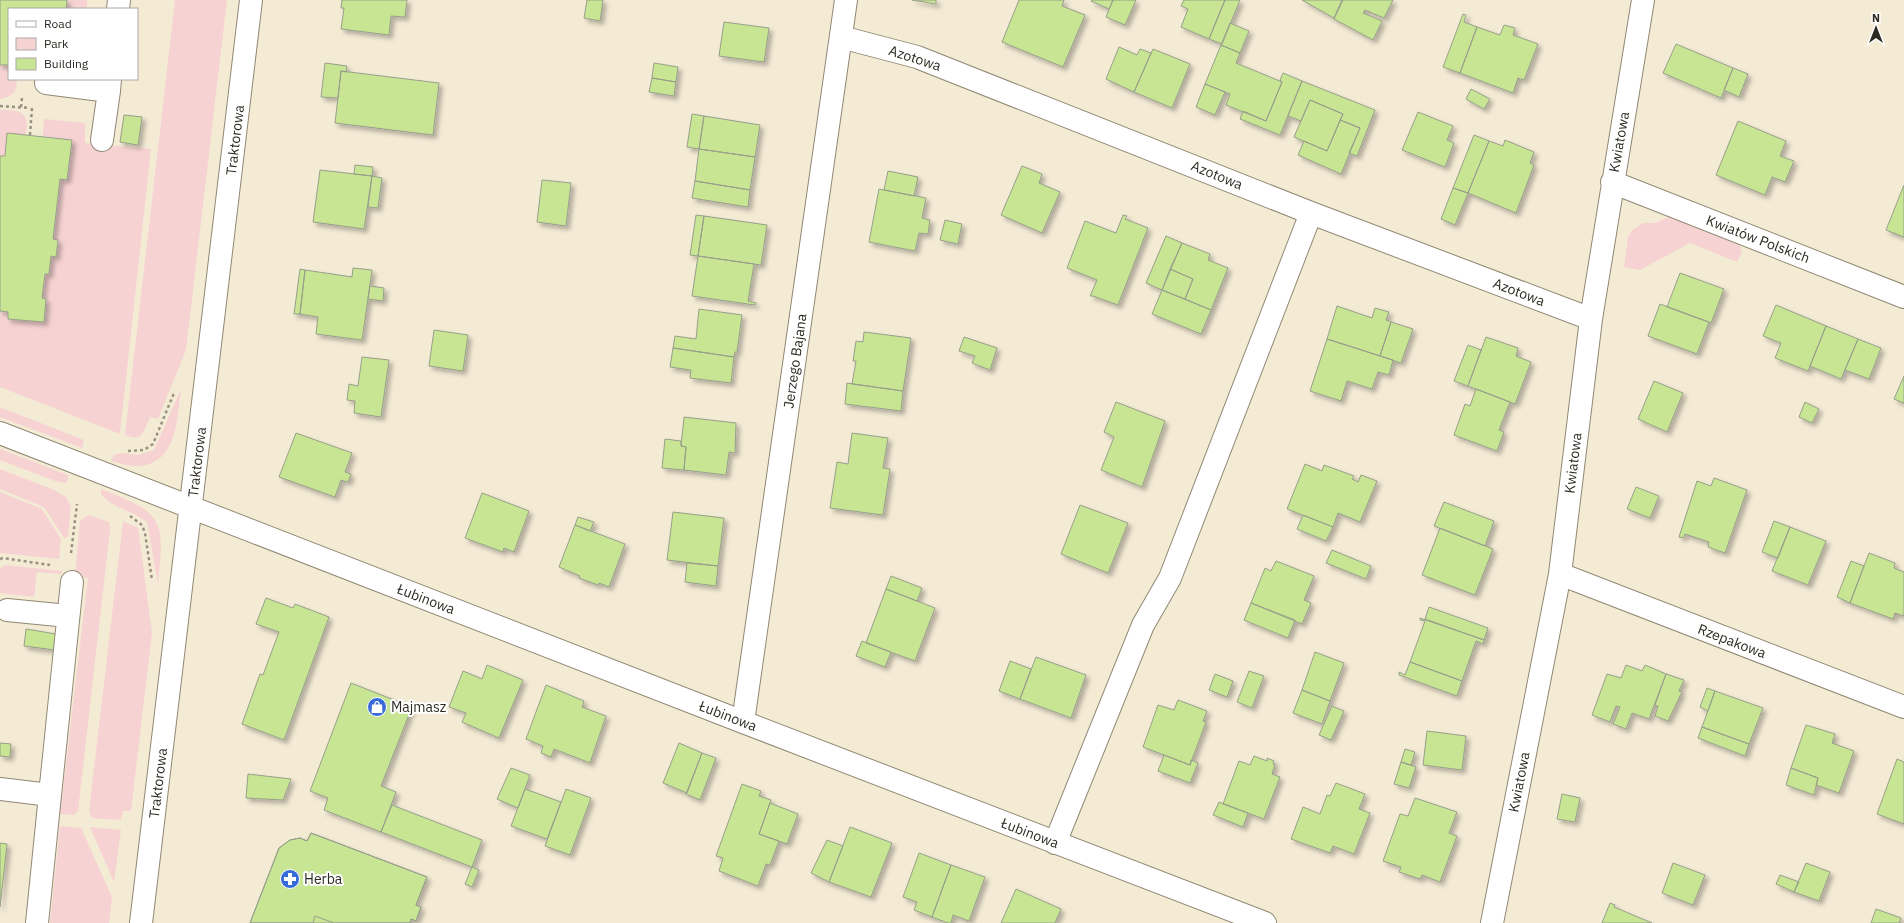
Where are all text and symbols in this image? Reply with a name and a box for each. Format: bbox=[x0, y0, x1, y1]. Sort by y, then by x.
legend bbox=[8, 8, 138, 80]
north arrow bbox=[1856, 8, 1896, 48]
text: N bbox=[1872, 11, 1880, 25]
text: Road bbox=[44, 16, 72, 31]
text: Park bbox=[44, 36, 69, 51]
street label: Azotowa bbox=[887, 41, 944, 75]
text: Building bbox=[44, 56, 89, 71]
street label: Traktorowa bbox=[222, 103, 248, 176]
street label: Kwiatowa bbox=[1605, 110, 1633, 174]
street label: Azotowa bbox=[1189, 157, 1246, 194]
street label: Kwiatów Polskich bbox=[1704, 211, 1812, 267]
street label: Azotowa bbox=[1491, 274, 1548, 310]
street label: Jerzego Bajana bbox=[779, 312, 811, 410]
street label: Traktorowa bbox=[184, 425, 210, 498]
street label: Kwiatowa bbox=[1560, 431, 1586, 494]
street label: Łubinowa bbox=[394, 579, 458, 618]
street label: Rzepakowa bbox=[1695, 620, 1769, 662]
shop icon: Majmasz bbox=[366, 696, 388, 718]
street label: Łubinowa bbox=[696, 696, 760, 735]
place label: Majmasz bbox=[391, 698, 447, 716]
street label: Traktorowa bbox=[145, 746, 171, 819]
street label: Kwiatowa bbox=[1504, 750, 1534, 814]
street label: Łubinowa bbox=[998, 813, 1062, 852]
pharmacy icon: Herba bbox=[279, 868, 301, 890]
place label: Herba bbox=[304, 870, 343, 888]

